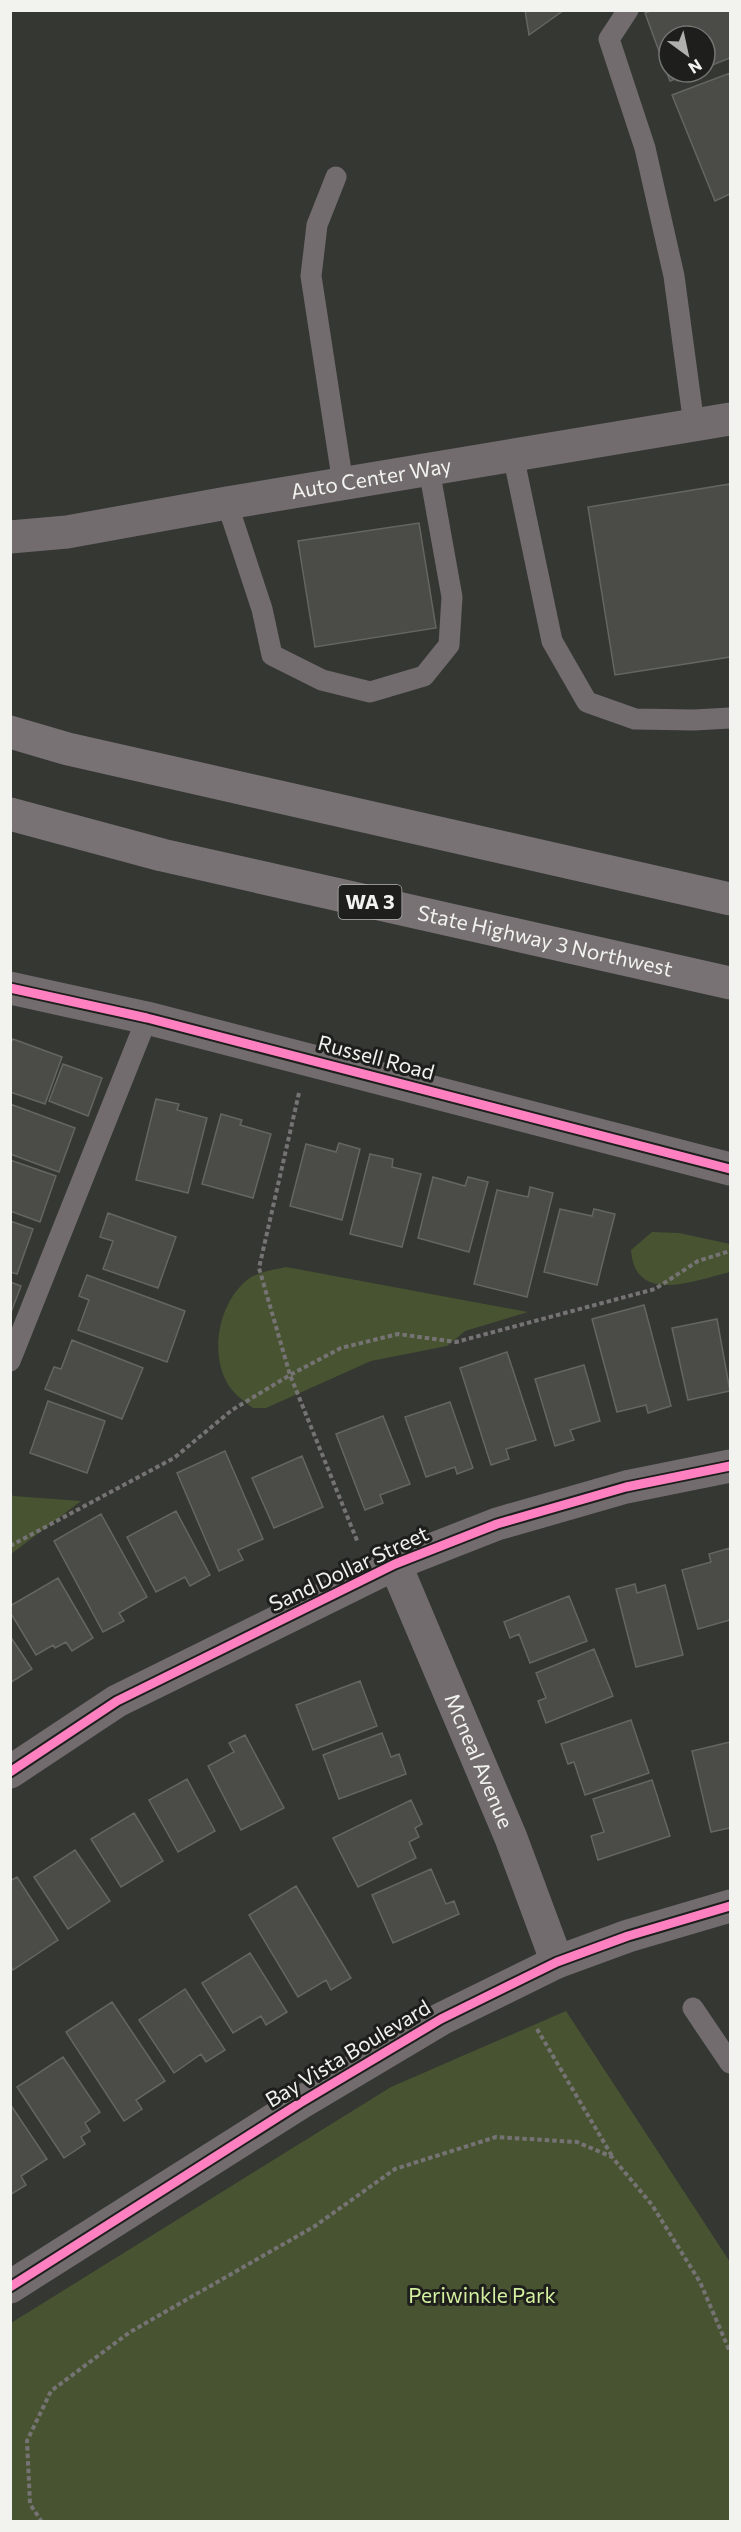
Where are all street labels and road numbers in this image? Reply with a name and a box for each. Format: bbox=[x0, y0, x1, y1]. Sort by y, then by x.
street label: Auto Center Way bbox=[289, 452, 453, 503]
road number: WA 3 bbox=[338, 885, 401, 919]
street label: State Highway 3 Northwest bbox=[415, 899, 675, 981]
street label: Russell Road bbox=[315, 1029, 437, 1084]
street label: Sand Dollar Street bbox=[265, 1520, 432, 1616]
street label: Mcneal Avenue bbox=[440, 1689, 519, 1832]
street label: Bay Vista Boulevard bbox=[260, 1994, 434, 2112]

